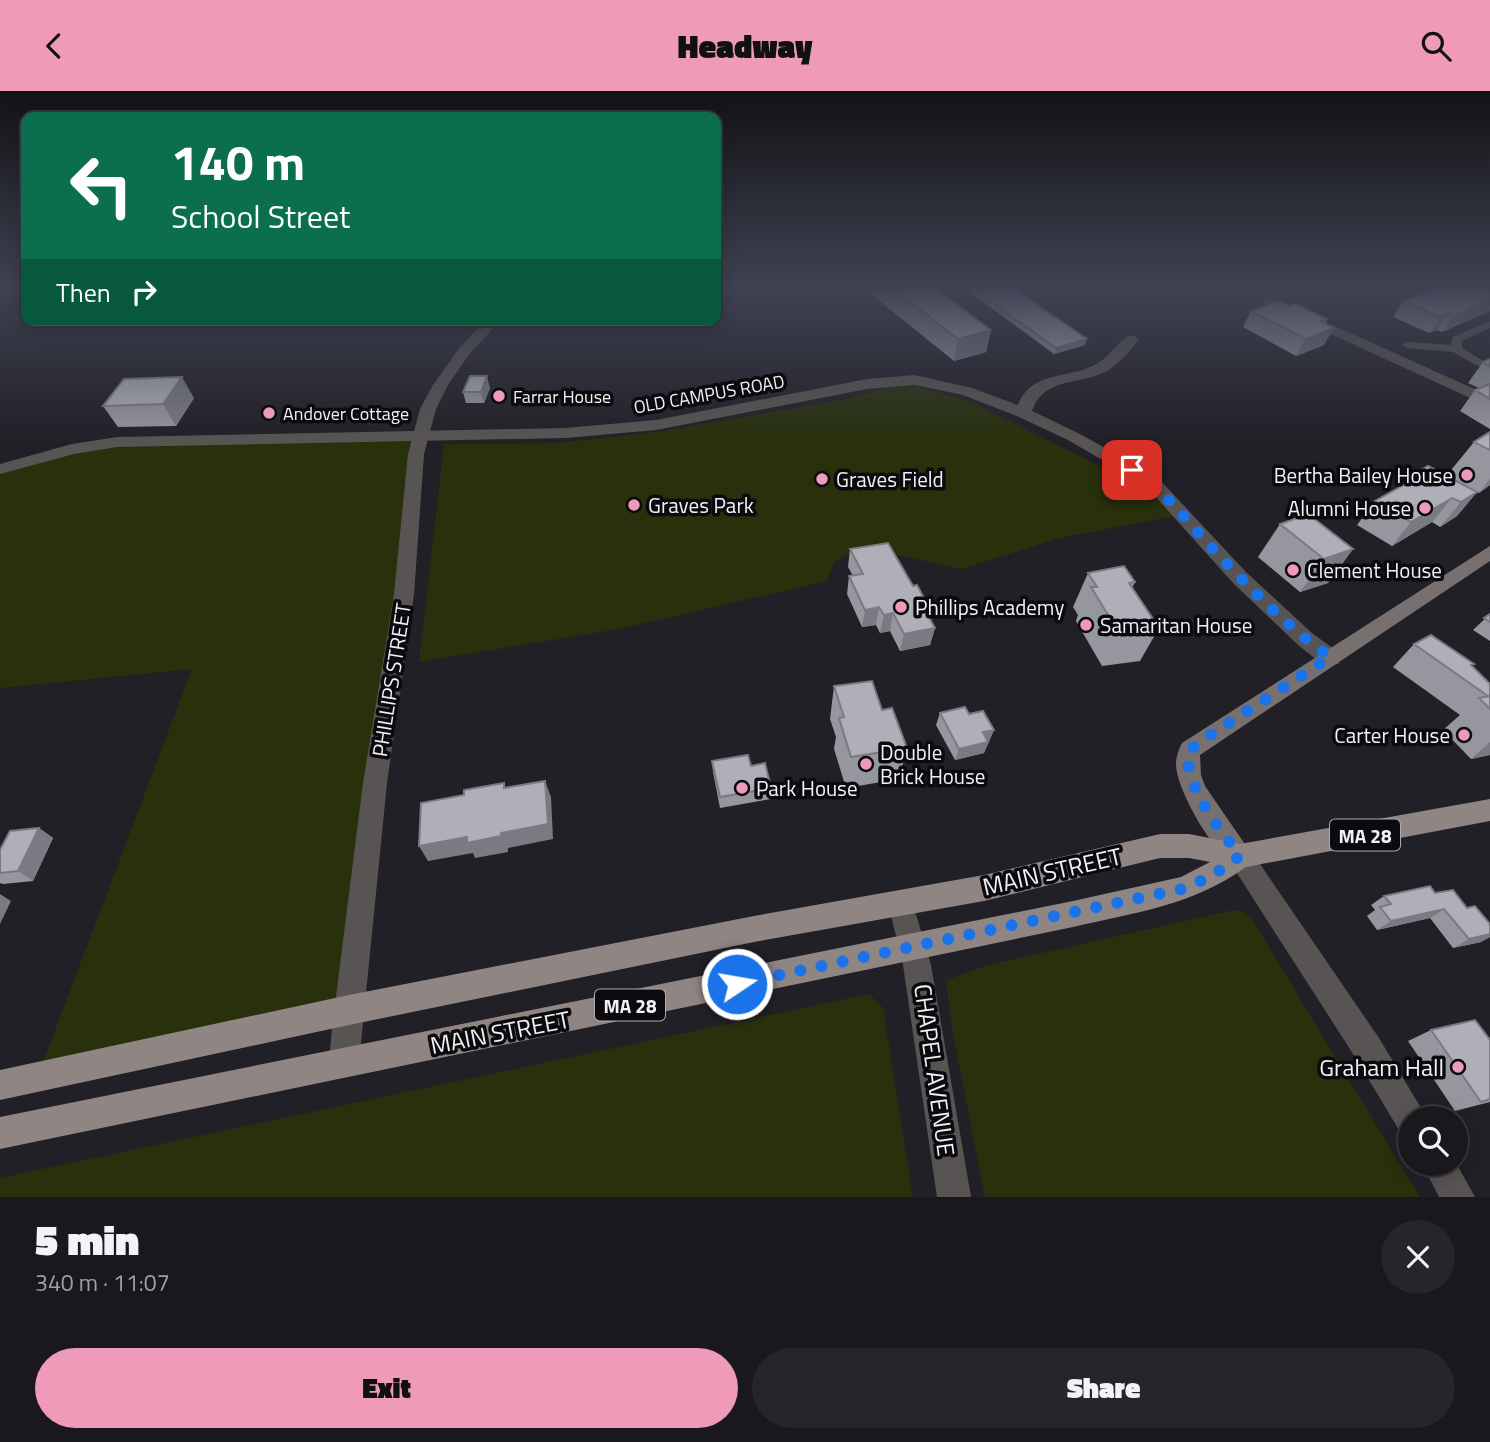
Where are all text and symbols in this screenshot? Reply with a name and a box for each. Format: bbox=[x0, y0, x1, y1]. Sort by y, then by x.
text: Headway bbox=[678, 22, 812, 70]
icon: back bbox=[35, 27, 73, 65]
icon: search bbox=[1417, 27, 1455, 65]
text: 140 m bbox=[171, 124, 305, 199]
icon: left bbox=[56, 140, 147, 231]
text: School Street bbox=[171, 192, 350, 240]
text: Then bbox=[56, 273, 111, 312]
icon: right bbox=[125, 273, 163, 311]
street label: OLD CAMPUS ROAD bbox=[631, 367, 787, 421]
place label: Farrar House bbox=[513, 383, 611, 410]
marker: Farrar House bbox=[491, 388, 507, 404]
place label: Andover Cottage bbox=[283, 400, 409, 427]
marker: Andover Cottage bbox=[261, 405, 277, 421]
pin bbox=[1102, 440, 1162, 500]
icon: arrive bbox=[1113, 451, 1151, 489]
place label: Bertha Bailey House bbox=[1274, 459, 1453, 491]
place label: Graves Field bbox=[836, 463, 944, 495]
marker: Bertha Bailey House bbox=[1459, 467, 1475, 483]
marker: Graves Field bbox=[814, 471, 830, 487]
place label: Graves Park bbox=[648, 489, 754, 521]
place label: Alumni House bbox=[1288, 492, 1411, 524]
marker: Graves Park bbox=[626, 497, 642, 513]
marker: Alumni House bbox=[1417, 500, 1433, 516]
place label: Clement House bbox=[1307, 554, 1442, 586]
marker: Clement House bbox=[1285, 562, 1301, 578]
place label: Phillips Academy bbox=[915, 591, 1064, 623]
marker: Phillips Academy bbox=[893, 599, 909, 615]
street label: PHILLIPS STREET bbox=[363, 601, 419, 759]
place label: Samaritan House bbox=[1100, 609, 1252, 641]
marker: Samaritan House bbox=[1078, 617, 1094, 633]
place label: Carter House bbox=[1334, 719, 1450, 751]
marker: Carter House bbox=[1456, 727, 1472, 743]
place label: Double Brick House bbox=[880, 736, 985, 792]
marker: Double Brick House bbox=[858, 756, 874, 772]
place label: Park House bbox=[756, 772, 858, 804]
marker: Park House bbox=[734, 780, 750, 796]
road number: MA 28 bbox=[1330, 820, 1400, 851]
street label: MAIN STREET bbox=[979, 837, 1125, 904]
position arrow bbox=[700, 947, 774, 1021]
street label: CHAPEL AVENUE bbox=[905, 982, 965, 1158]
road number: MA 28 bbox=[595, 989, 665, 1021]
street label: MAIN STREET bbox=[427, 1001, 573, 1063]
place label: Graham Hall bbox=[1319, 1049, 1444, 1085]
marker: Graham Hall bbox=[1450, 1059, 1466, 1075]
map controls bbox=[1398, 1106, 1468, 1176]
button: search bbox=[1398, 1106, 1468, 1176]
text: 5 min bbox=[35, 1207, 139, 1271]
button: close bbox=[1381, 1220, 1455, 1294]
text: 340 m · 11:07 bbox=[35, 1265, 170, 1300]
button: Exit bbox=[35, 1348, 738, 1428]
button: Share bbox=[752, 1348, 1455, 1428]

